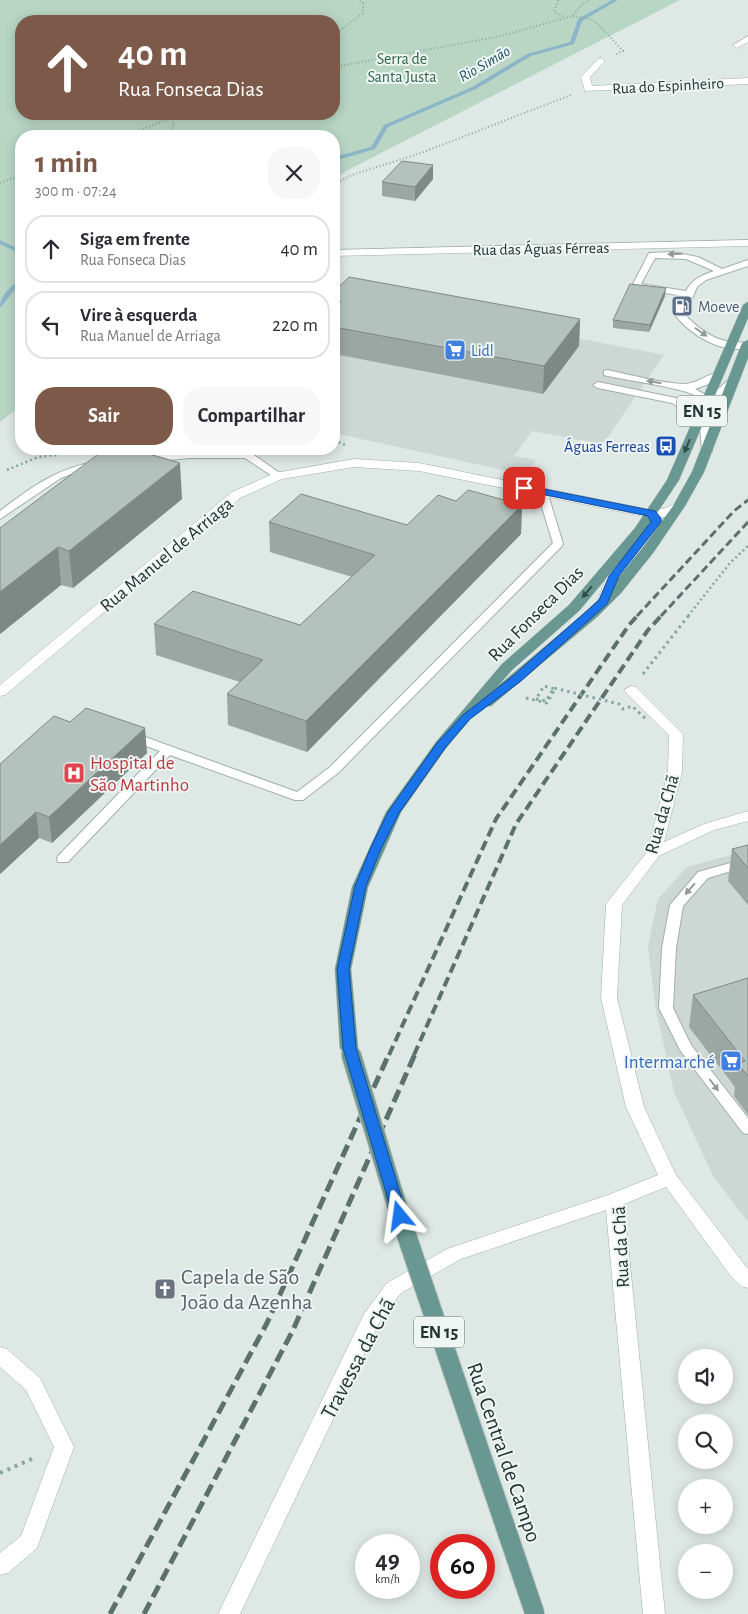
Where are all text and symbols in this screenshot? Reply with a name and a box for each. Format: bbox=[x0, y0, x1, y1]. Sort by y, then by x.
icon: ahead bbox=[35, 35, 100, 100]
text: 40 m bbox=[118, 37, 187, 72]
water label: Rio Simão bbox=[456, 43, 513, 85]
park label: Serra de Santa Justa bbox=[367, 51, 437, 85]
street label: Rua do Espinheiro bbox=[612, 75, 725, 97]
text: Rua Fonseca Dias bbox=[118, 78, 264, 100]
button: close bbox=[268, 147, 320, 199]
text: 1 min bbox=[35, 148, 98, 178]
text: 300 m · 07:24 bbox=[35, 183, 117, 199]
text: Siga em frente bbox=[80, 230, 190, 249]
icon: ahead bbox=[37, 235, 65, 263]
street label: Rua das Águas Férreas bbox=[472, 238, 610, 258]
text: 40 m bbox=[280, 240, 318, 259]
one-way arrow bbox=[667, 251, 683, 259]
text: Rua Fonseca Dias bbox=[80, 252, 186, 268]
fuel station icon: Moeve bbox=[670, 294, 694, 318]
place label: Moeve bbox=[698, 299, 739, 315]
text: Vire à esquerda bbox=[80, 306, 197, 325]
icon: left bbox=[37, 311, 65, 339]
text: 220 m bbox=[272, 316, 318, 335]
one-way arrow bbox=[694, 327, 708, 337]
text: Rua Manuel de Arriaga bbox=[80, 328, 221, 344]
supermarket icon: Lidl bbox=[443, 338, 467, 362]
place label: Lidl bbox=[471, 343, 494, 359]
one-way arrow bbox=[646, 377, 662, 385]
button: Sair bbox=[35, 387, 173, 445]
button: Compartilhar bbox=[183, 387, 320, 445]
road number: EN 15 bbox=[677, 396, 727, 426]
bus stop icon: Águas Ferreas bbox=[654, 434, 678, 458]
place label: Águas Ferreas bbox=[564, 437, 650, 455]
one-way arrow bbox=[683, 439, 691, 454]
pin bbox=[503, 467, 545, 509]
icon: arrive bbox=[510, 474, 538, 502]
street label: Rua Manuel de Arriaga bbox=[97, 494, 237, 616]
street label: Rua Fonseca Dias bbox=[485, 563, 587, 665]
one-way arrow bbox=[582, 585, 593, 598]
place label: Hospital de São Martinho bbox=[90, 754, 189, 795]
hospital icon: Hospital de São Martinho bbox=[62, 761, 86, 785]
street label: Rua da Chã bbox=[642, 772, 683, 856]
one-way arrow bbox=[685, 883, 696, 896]
supermarket icon: Intermarché bbox=[719, 1049, 743, 1073]
place label: Intermarché bbox=[624, 1053, 715, 1072]
one-way arrow bbox=[709, 1078, 719, 1092]
position arrow bbox=[373, 1189, 425, 1241]
street label: Rua da Chã bbox=[610, 1205, 633, 1288]
place label: Capela de São João da Azenha bbox=[181, 1266, 313, 1313]
church icon: Capela de São João da Azenha bbox=[153, 1277, 177, 1301]
street label: Travessa da Chã bbox=[317, 1294, 399, 1423]
road number: EN 15 bbox=[414, 1316, 464, 1348]
map controls bbox=[678, 1349, 733, 1599]
button: sound bbox=[678, 1349, 733, 1404]
street label: Rua Central de Campo bbox=[463, 1360, 545, 1545]
button: search bbox=[678, 1414, 733, 1469]
button: + bbox=[678, 1479, 733, 1534]
speed limit sign: 60 bbox=[430, 1534, 495, 1599]
button: − bbox=[678, 1544, 733, 1599]
text: 49 bbox=[375, 1548, 400, 1573]
text: km/h bbox=[375, 1573, 400, 1585]

